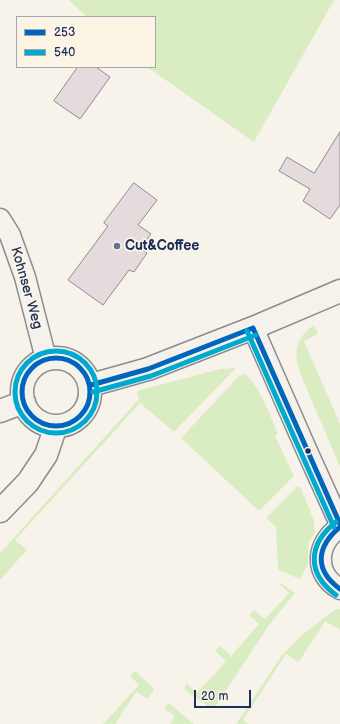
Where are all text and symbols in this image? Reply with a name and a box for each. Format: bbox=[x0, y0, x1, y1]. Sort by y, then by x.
legend bbox=[16, 16, 156, 68]
text: 253 bbox=[54, 25, 75, 40]
text: 540 bbox=[54, 45, 75, 60]
place label: Cut&Coffee bbox=[125, 238, 199, 254]
marker: Cut&Coffee bbox=[112, 241, 122, 251]
street label: Kohnser Weg bbox=[6, 245, 46, 331]
unlabelled marker bbox=[303, 446, 313, 456]
scale bar bbox=[196, 682, 253, 708]
text: 20 m bbox=[201, 689, 228, 704]

